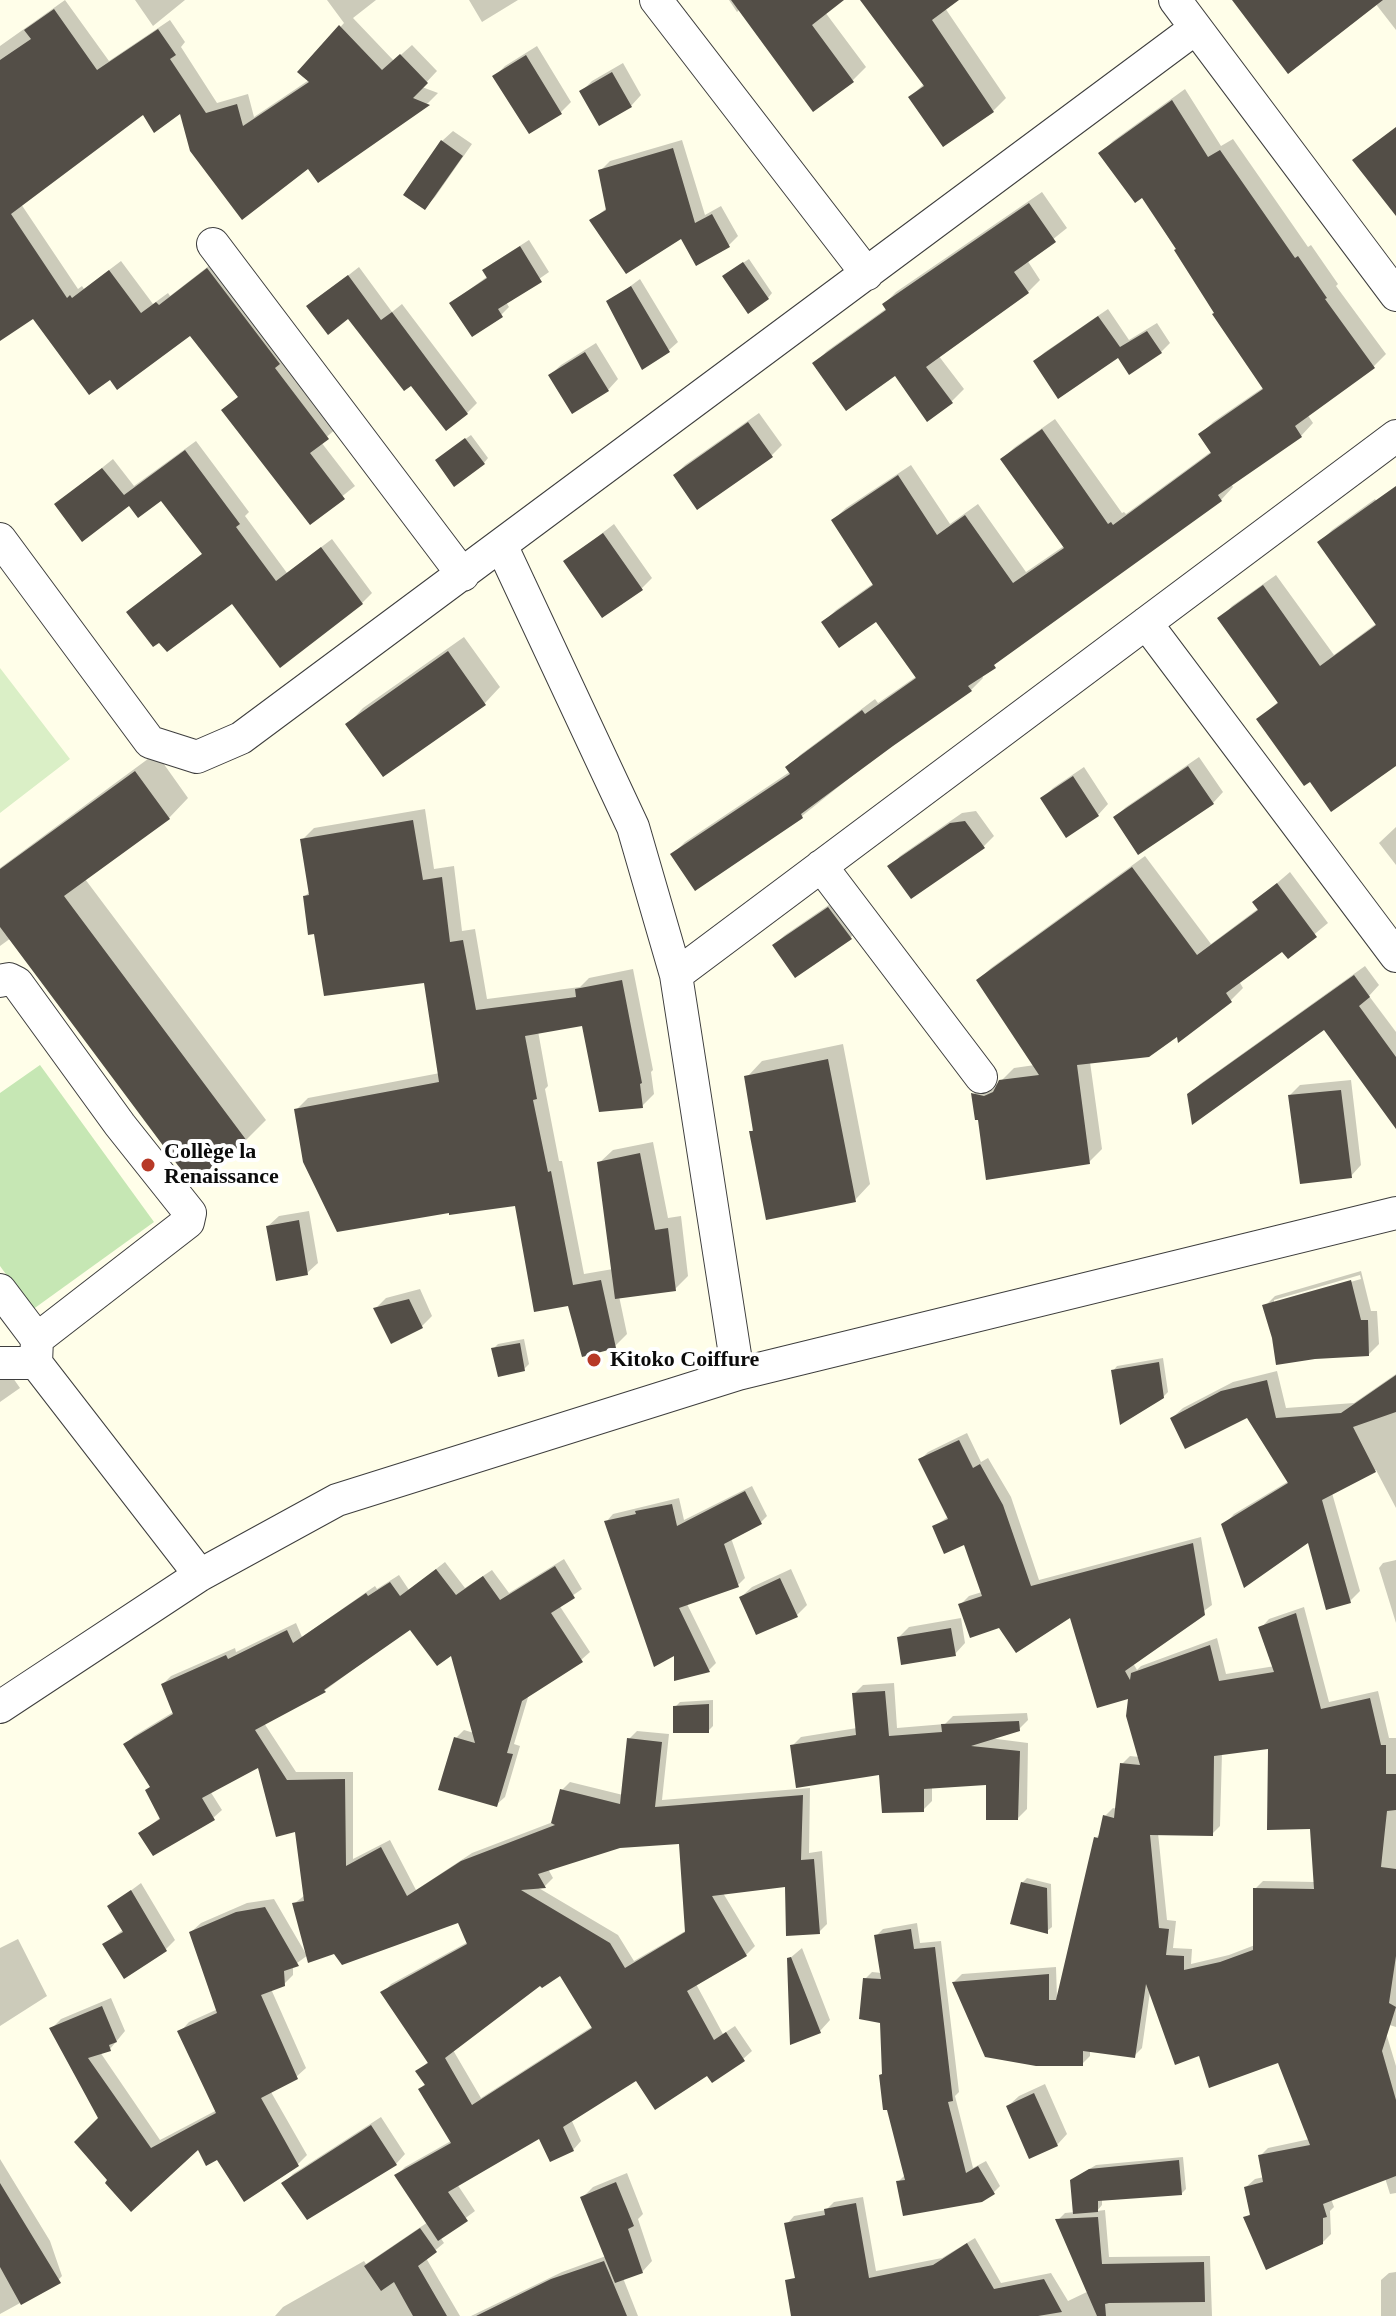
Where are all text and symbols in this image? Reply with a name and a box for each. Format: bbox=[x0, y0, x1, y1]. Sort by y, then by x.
place label: Collège la Renaissance bbox=[164, 1139, 279, 1190]
marker: Collège la Renaissance bbox=[139, 1156, 157, 1174]
place label: Kitoko Coiffure bbox=[610, 1347, 759, 1373]
marker: Kitoko Coiffure bbox=[585, 1351, 603, 1369]

